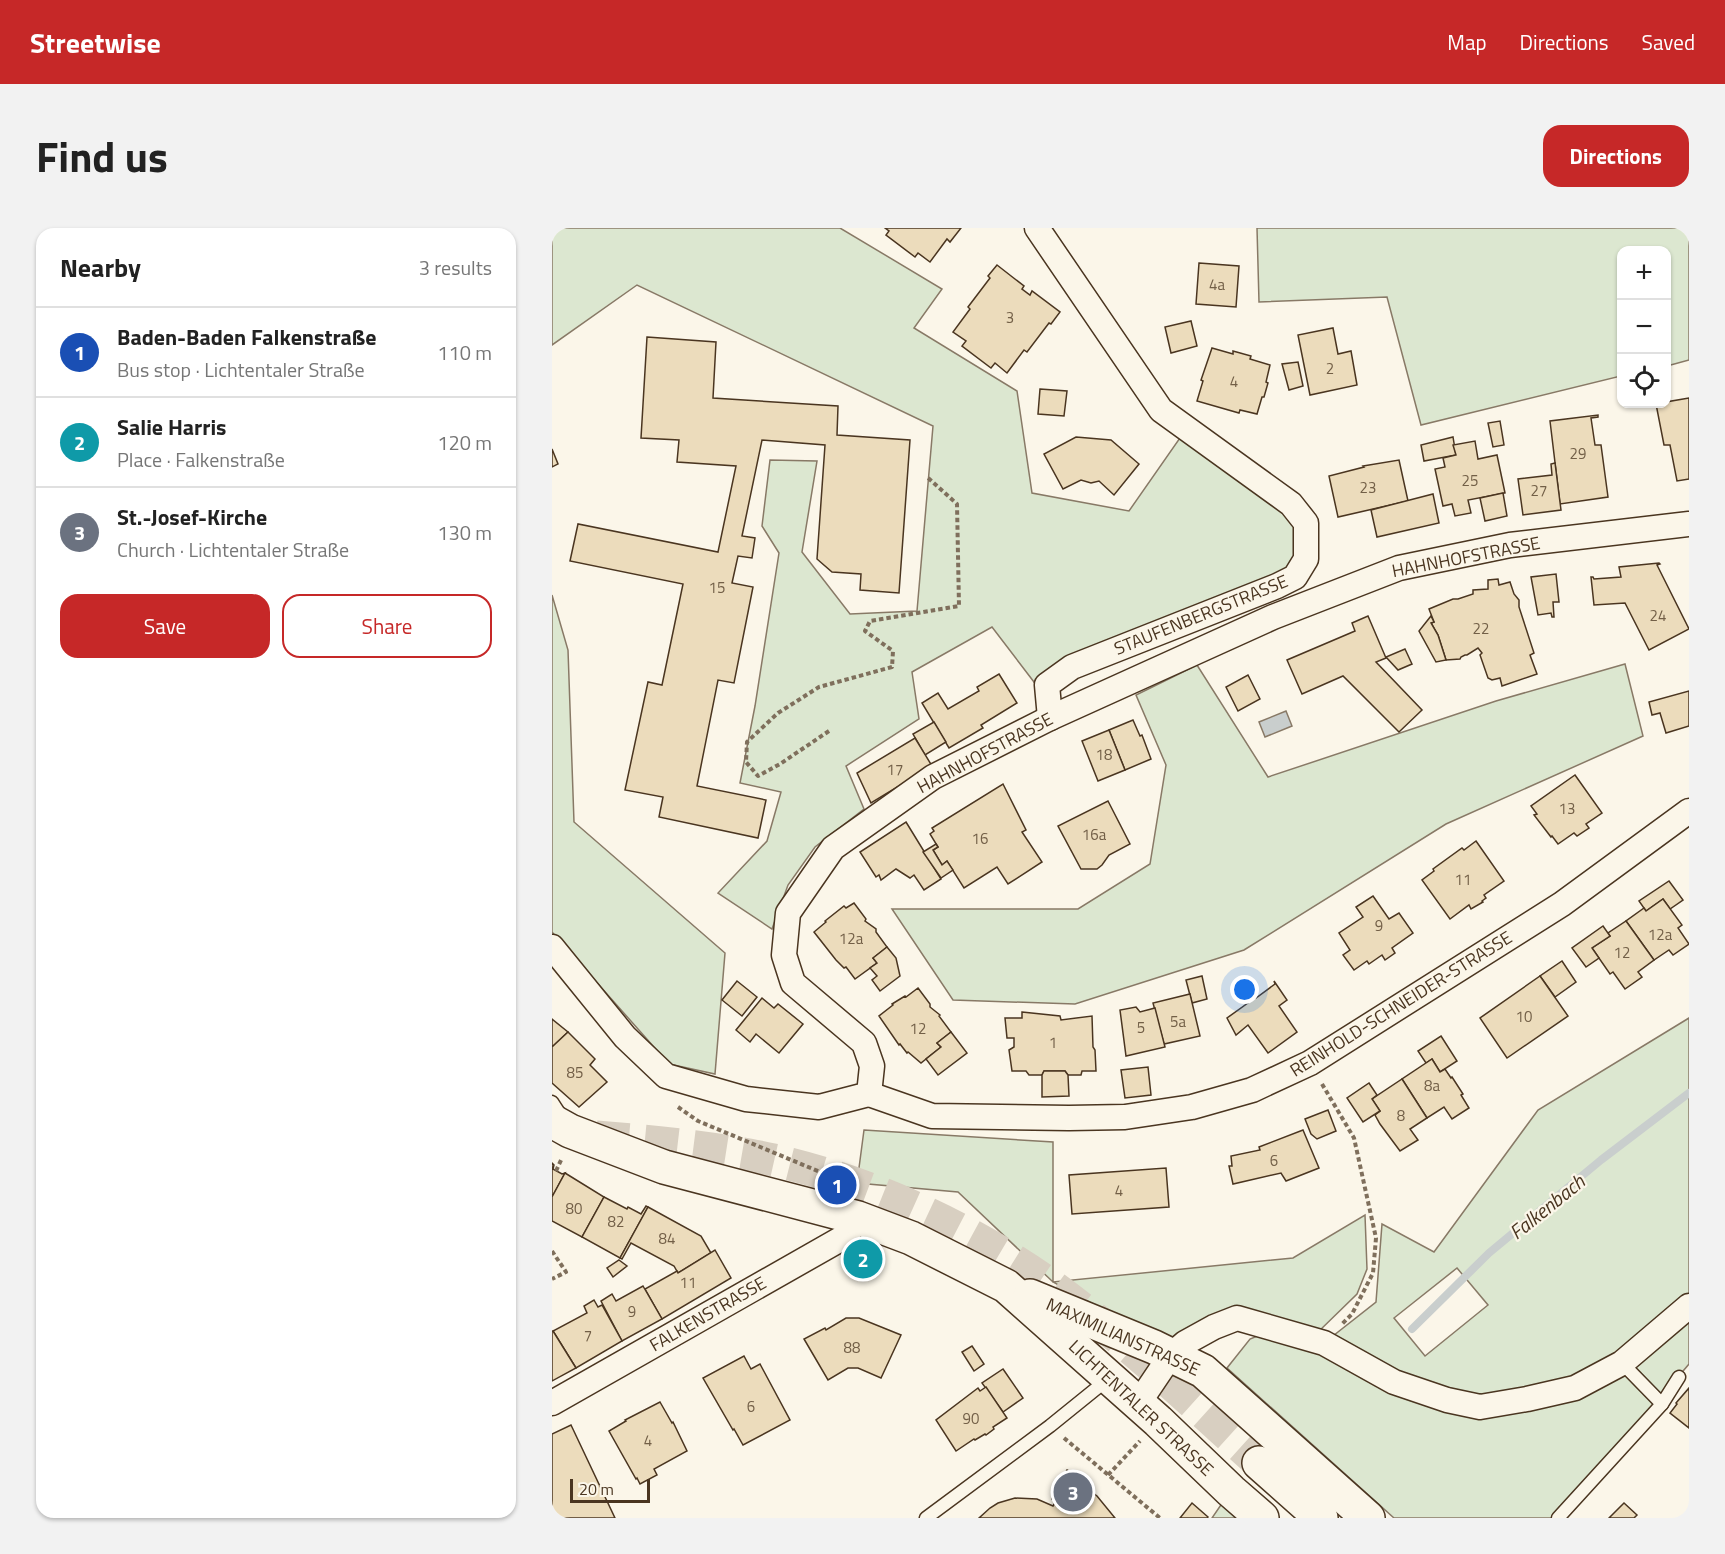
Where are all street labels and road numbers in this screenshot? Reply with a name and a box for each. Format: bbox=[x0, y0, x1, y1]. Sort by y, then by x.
street label: HAHNHOFSTRASSE bbox=[1389, 529, 1543, 584]
street label: STAUFENBERGSTRASSE bbox=[1110, 567, 1292, 662]
street label: HAHNHOFSTRASSE bbox=[912, 705, 1058, 800]
street label: REINHOLD-SCHNEIDER-STRASSE bbox=[1284, 924, 1517, 1083]
street label: FALKENSTRASSE bbox=[644, 1269, 771, 1358]
street label: MAXIMILIANSTRASSE bbox=[1042, 1290, 1205, 1383]
street label: LICHTENTALER STRASSE bbox=[1063, 1333, 1220, 1482]

